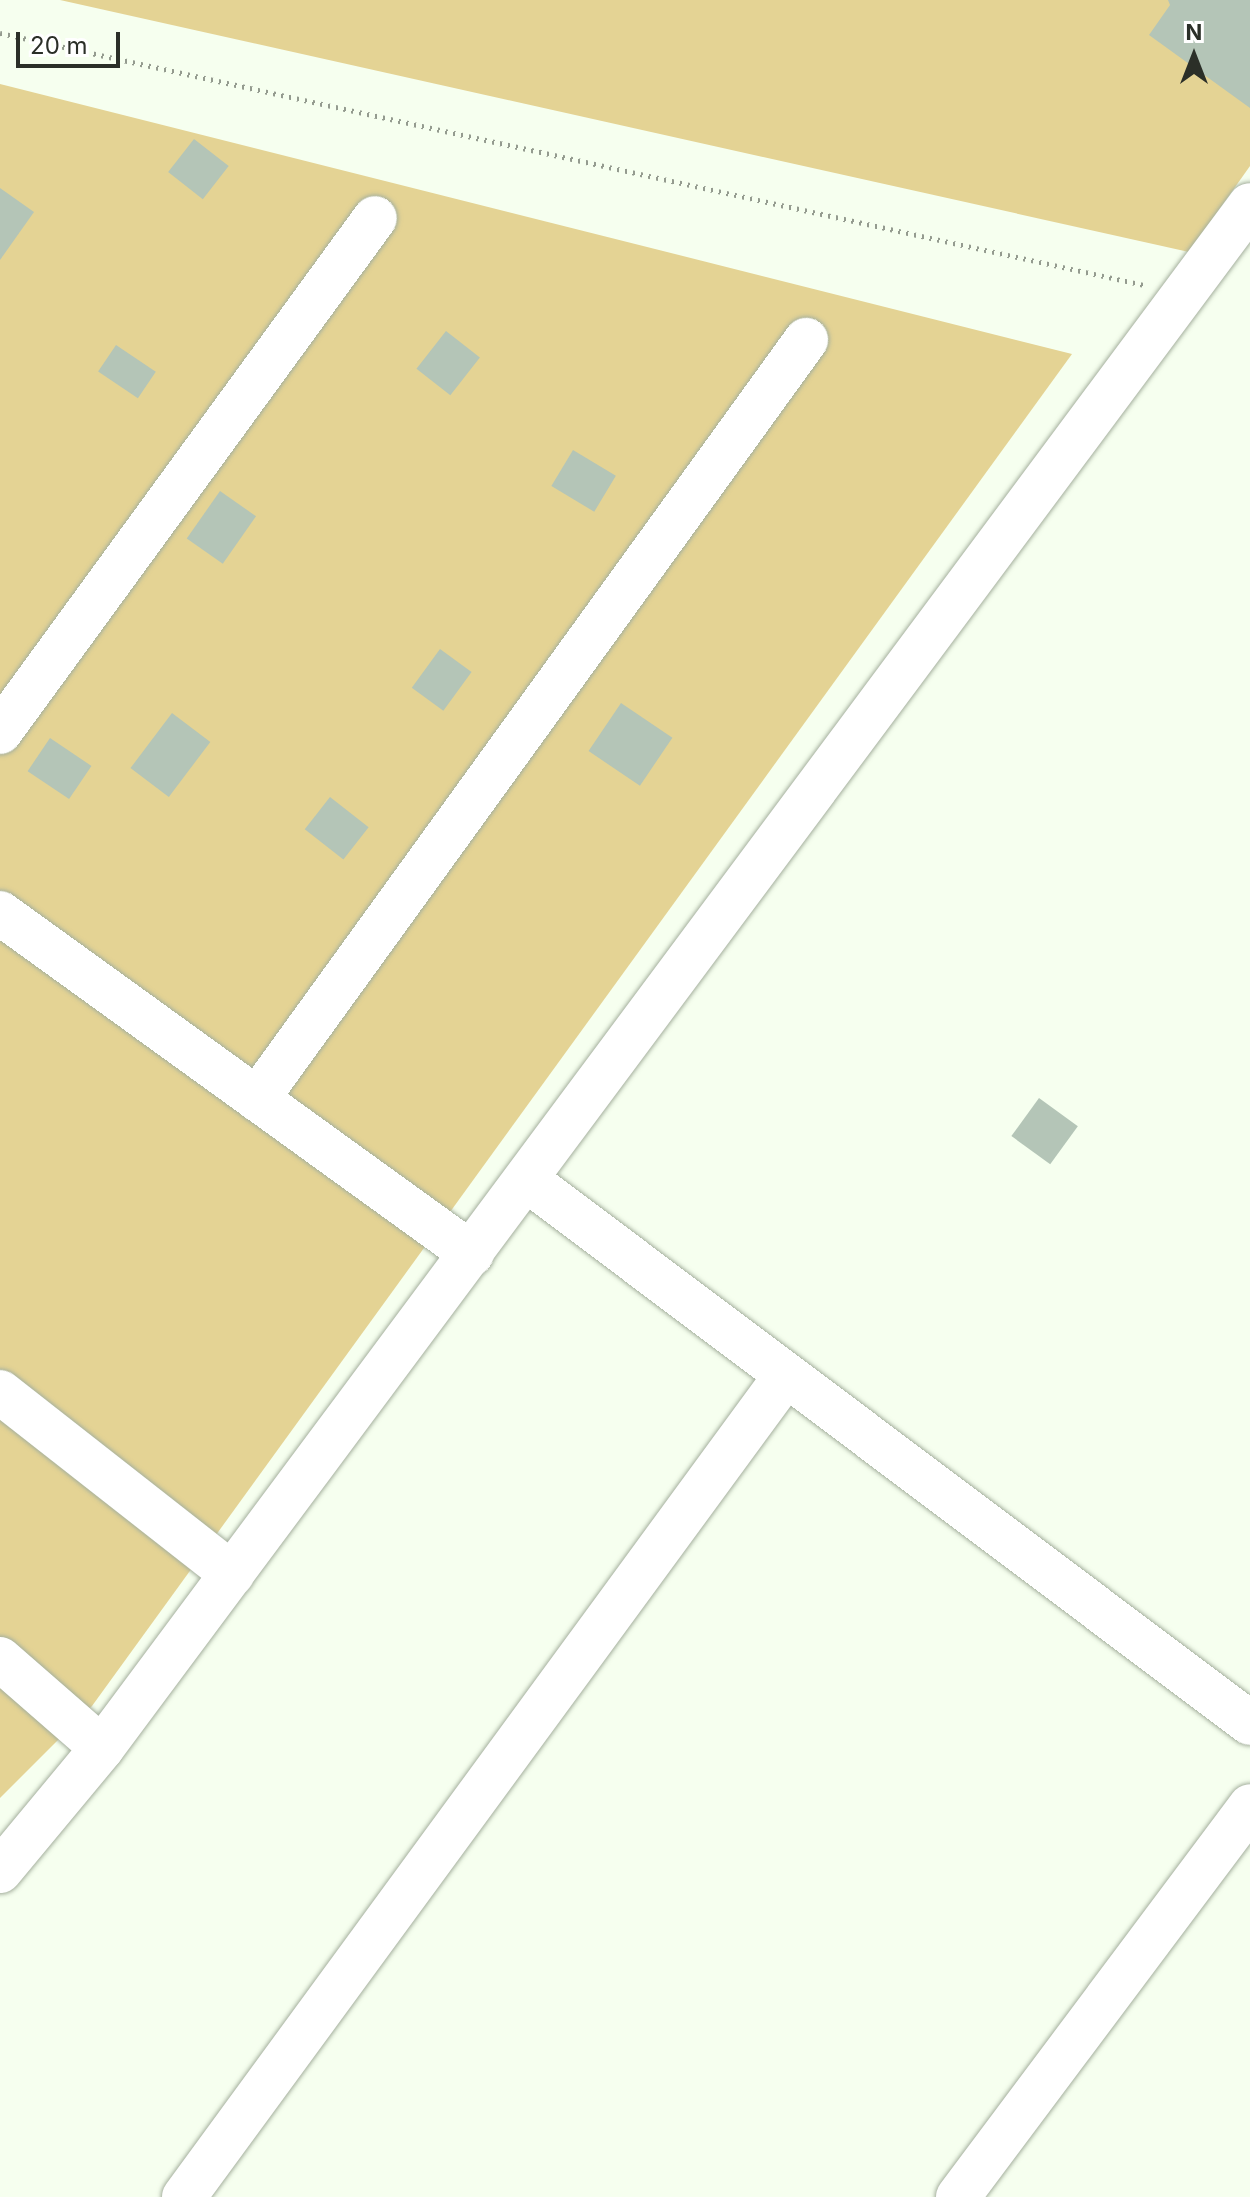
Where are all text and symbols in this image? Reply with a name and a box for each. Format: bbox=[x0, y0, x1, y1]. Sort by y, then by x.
scale bar bbox=[20, 16, 124, 66]
north arrow bbox=[1154, 16, 1234, 96]
text: N bbox=[1186, 19, 1202, 45]
text: 20 m bbox=[30, 31, 88, 60]

